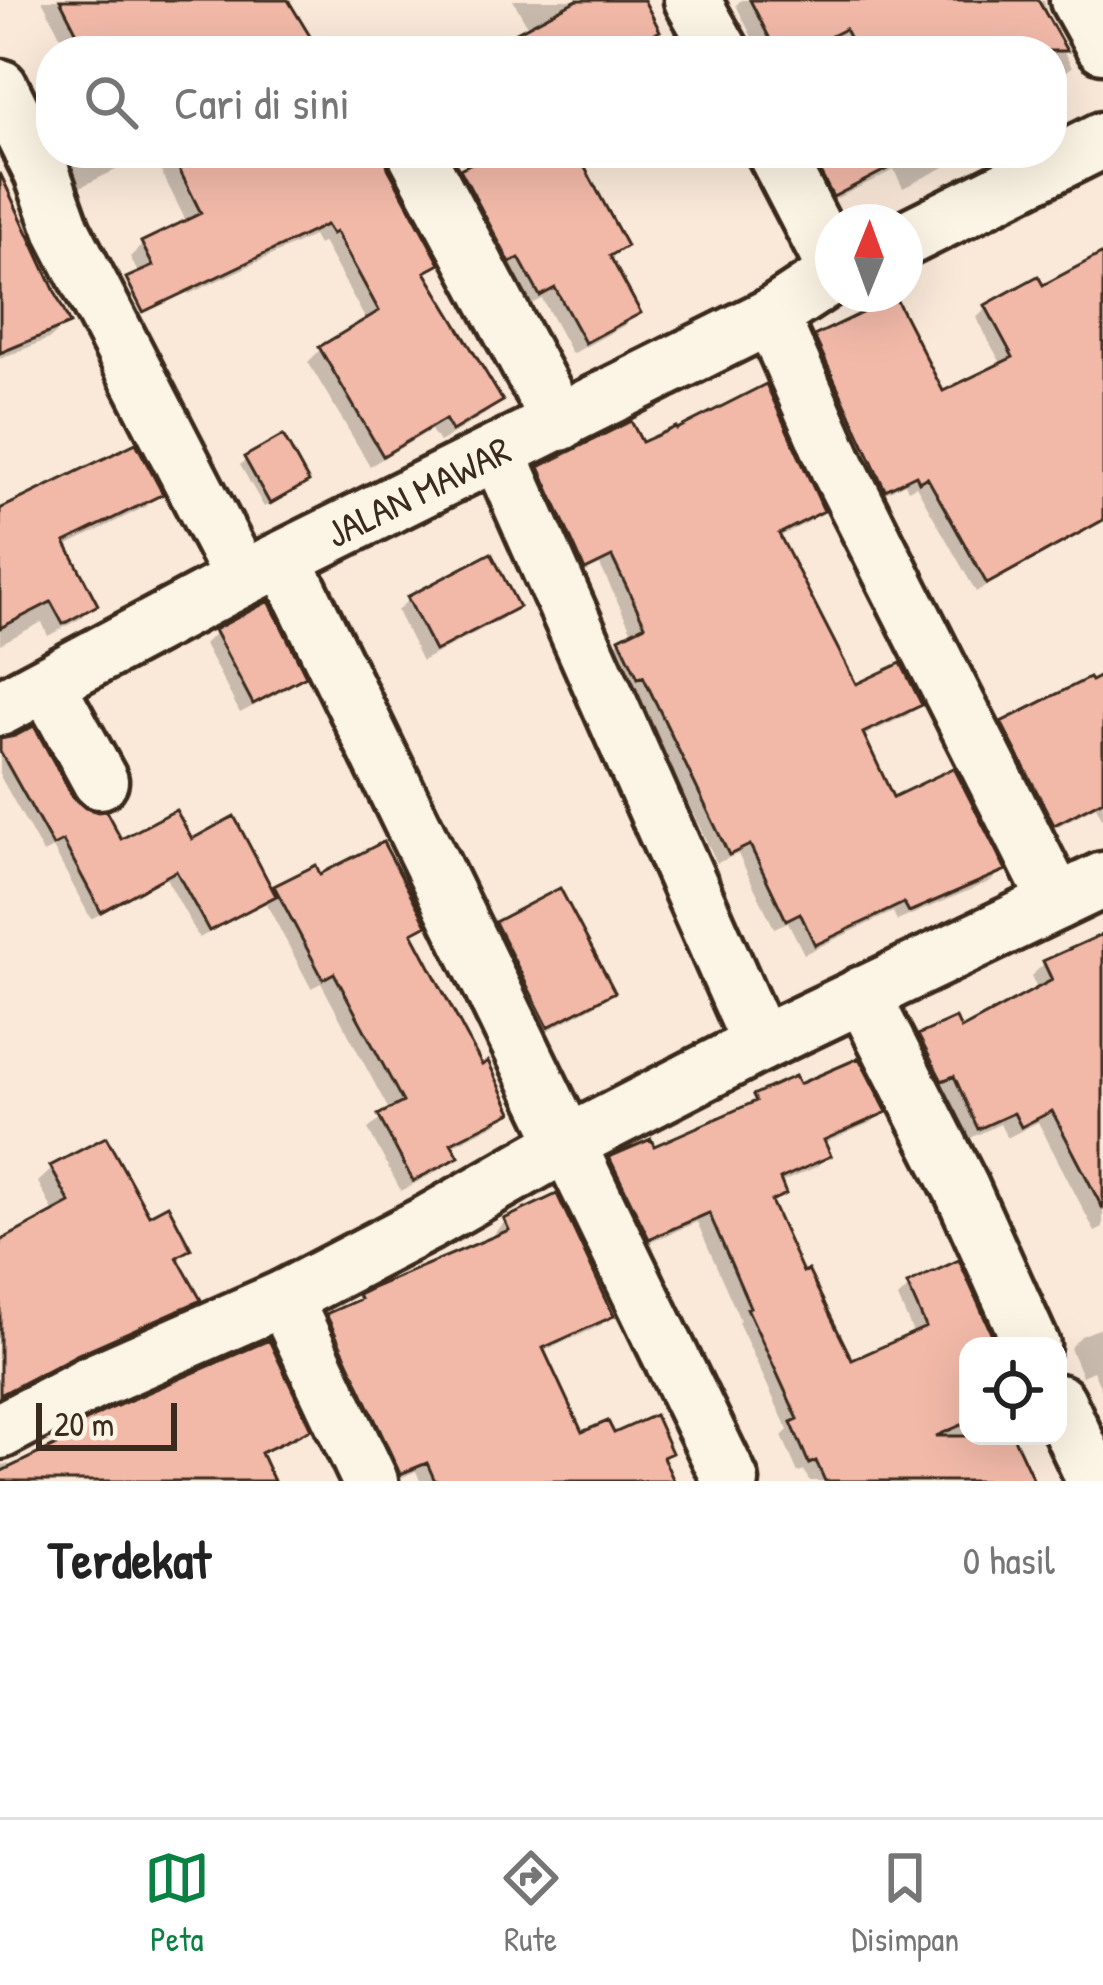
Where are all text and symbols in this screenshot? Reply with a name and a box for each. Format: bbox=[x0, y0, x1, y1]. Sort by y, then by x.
search box bbox=[36, 36, 1067, 168]
icon: search bbox=[78, 69, 144, 135]
text: Cari di sini bbox=[174, 72, 350, 133]
north arrow bbox=[815, 204, 923, 312]
street label: JALAN MAWAR bbox=[317, 423, 519, 559]
map controls bbox=[959, 1337, 1067, 1445]
button: locate bbox=[959, 1337, 1067, 1445]
scale bar bbox=[36, 1397, 177, 1450]
text: 20 m bbox=[54, 1402, 114, 1446]
text: Terdekat bbox=[48, 1525, 211, 1594]
text: 0 hasil bbox=[963, 1533, 1055, 1586]
tab: Peta bbox=[144, 1845, 210, 1961]
tab: Rute bbox=[498, 1845, 564, 1961]
tab: Disimpan bbox=[851, 1845, 959, 1961]

